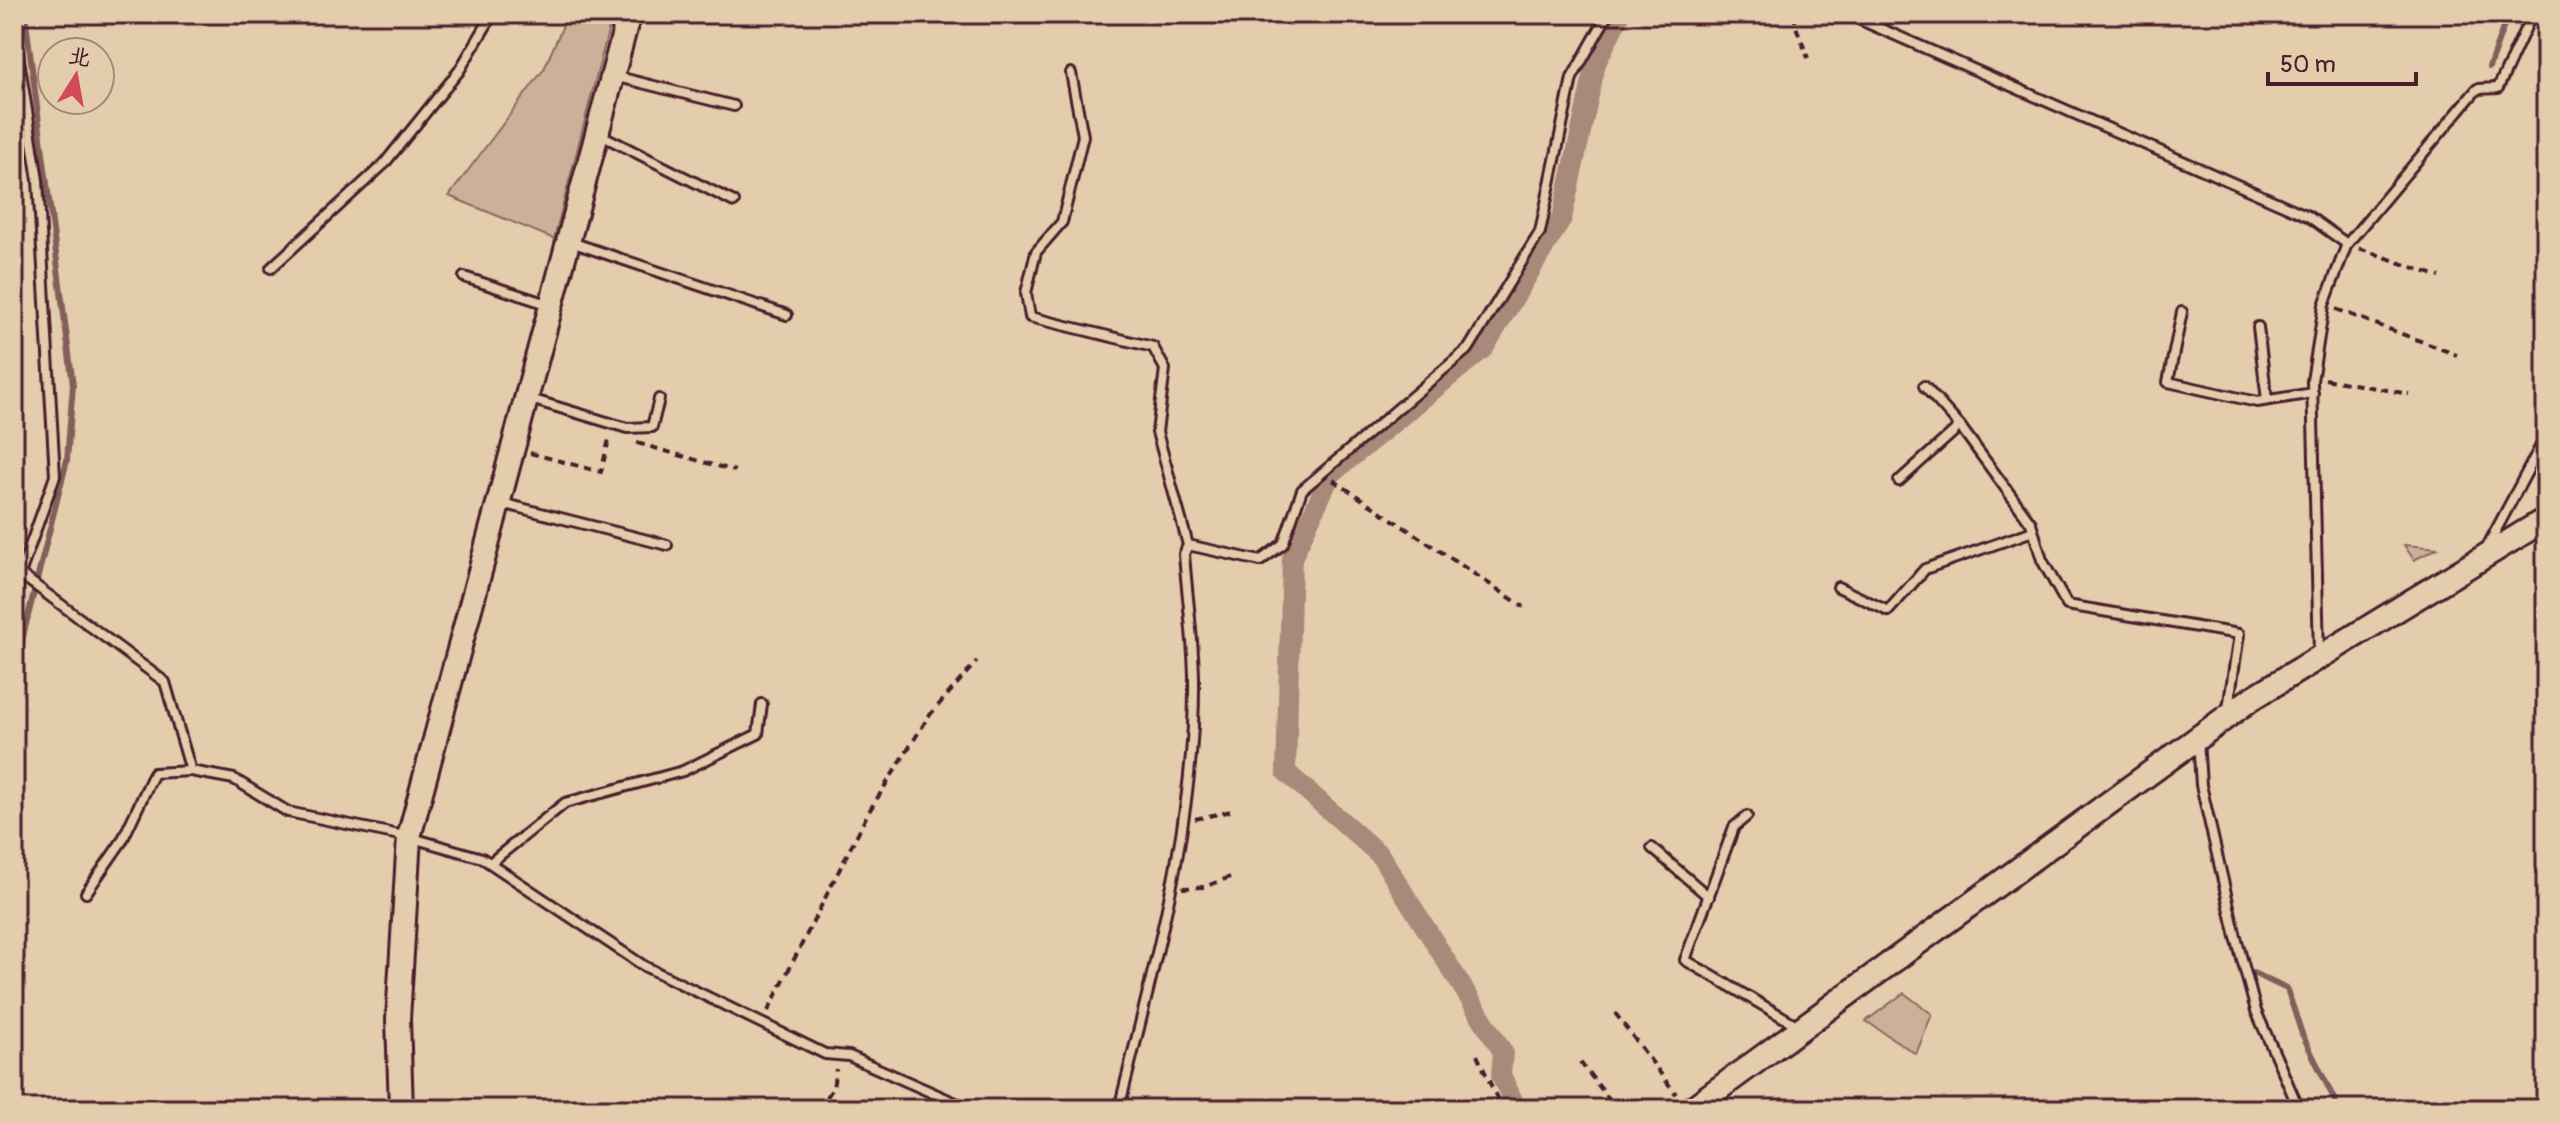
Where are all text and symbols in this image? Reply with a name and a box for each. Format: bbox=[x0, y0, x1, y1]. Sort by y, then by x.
north arrow bbox=[36, 36, 116, 116]
scale bar bbox=[2268, 36, 2416, 86]
text: 北 bbox=[66, 42, 93, 73]
text: 50 m bbox=[2280, 50, 2336, 79]

